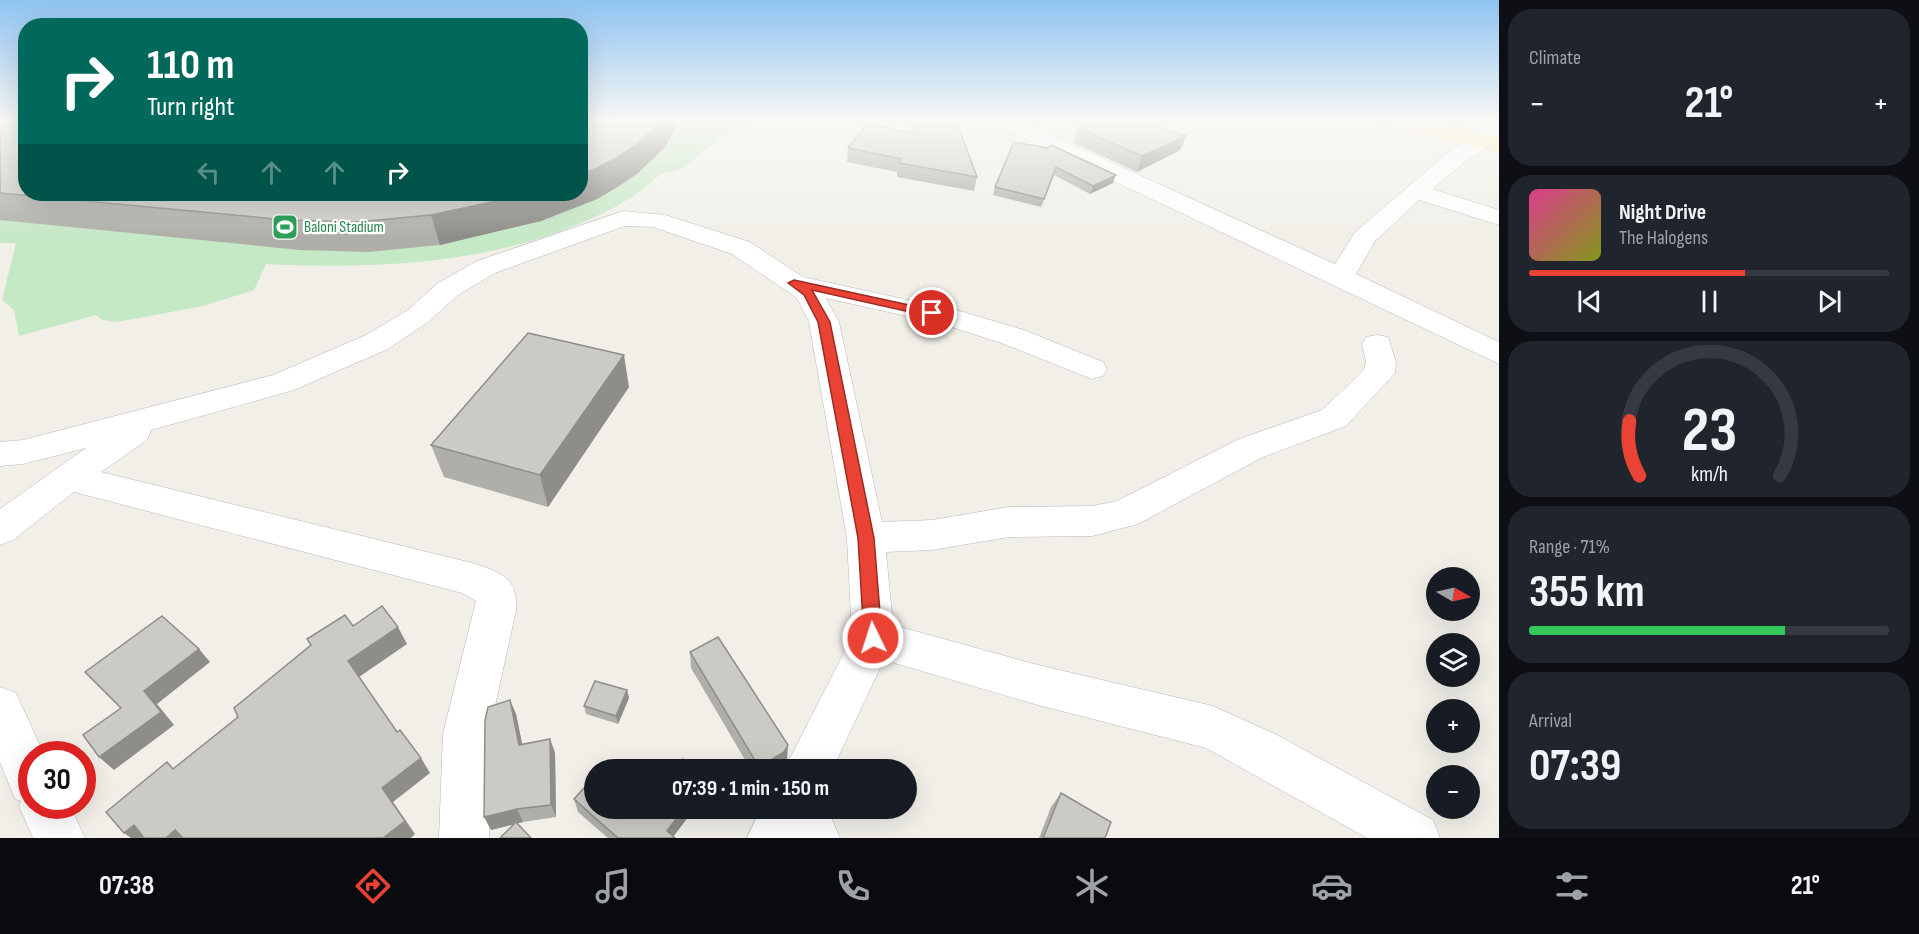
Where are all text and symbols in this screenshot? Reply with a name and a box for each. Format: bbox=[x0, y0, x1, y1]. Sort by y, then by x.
text: 110 m bbox=[147, 40, 234, 91]
icon: right bbox=[48, 42, 126, 120]
text: Climate bbox=[1529, 46, 1581, 70]
text: 21° bbox=[1685, 76, 1733, 131]
text: − bbox=[1529, 84, 1545, 124]
text: + bbox=[1873, 84, 1889, 124]
text: Turn right bbox=[147, 91, 234, 123]
icon: left bbox=[192, 156, 225, 189]
icon: ahead bbox=[255, 156, 288, 189]
icon: ahead bbox=[318, 156, 351, 189]
icon: right bbox=[381, 156, 414, 189]
text: Night Drive bbox=[1619, 199, 1706, 226]
sports icon: Baloni Stadium bbox=[270, 212, 300, 242]
place label: Baloni Stadium bbox=[304, 218, 384, 237]
text: The Halogens bbox=[1619, 226, 1708, 250]
icon: previous bbox=[1573, 285, 1606, 318]
icon: pause bbox=[1693, 285, 1726, 318]
icon: next bbox=[1813, 285, 1846, 318]
pin bbox=[906, 287, 957, 338]
icon: arrive bbox=[915, 296, 948, 329]
text: 23 bbox=[1681, 394, 1737, 469]
text: km/h bbox=[1690, 462, 1728, 487]
text: Range · 71% bbox=[1529, 535, 1610, 559]
text: 355 km bbox=[1529, 565, 1645, 620]
north arrow bbox=[1426, 567, 1480, 621]
map controls bbox=[1426, 567, 1480, 819]
position arrow bbox=[841, 606, 905, 670]
button: layers bbox=[1426, 633, 1480, 687]
button: + bbox=[1426, 699, 1480, 753]
text: Arrival bbox=[1529, 709, 1572, 733]
text: 07:39 bbox=[1529, 739, 1621, 794]
speed limit sign: 30 bbox=[18, 741, 96, 819]
button: − bbox=[1426, 765, 1480, 819]
text: 07:39 · 1 min · 150 m bbox=[672, 775, 829, 802]
icon: directions bbox=[352, 865, 394, 907]
icon: music bbox=[592, 865, 634, 907]
icon: phone bbox=[832, 865, 874, 907]
icon: climate bbox=[1071, 865, 1113, 907]
icon: car bbox=[1311, 865, 1353, 907]
icon: filters bbox=[1551, 865, 1593, 907]
text: 07:38 bbox=[99, 870, 154, 902]
text: 21° bbox=[1791, 870, 1820, 902]

